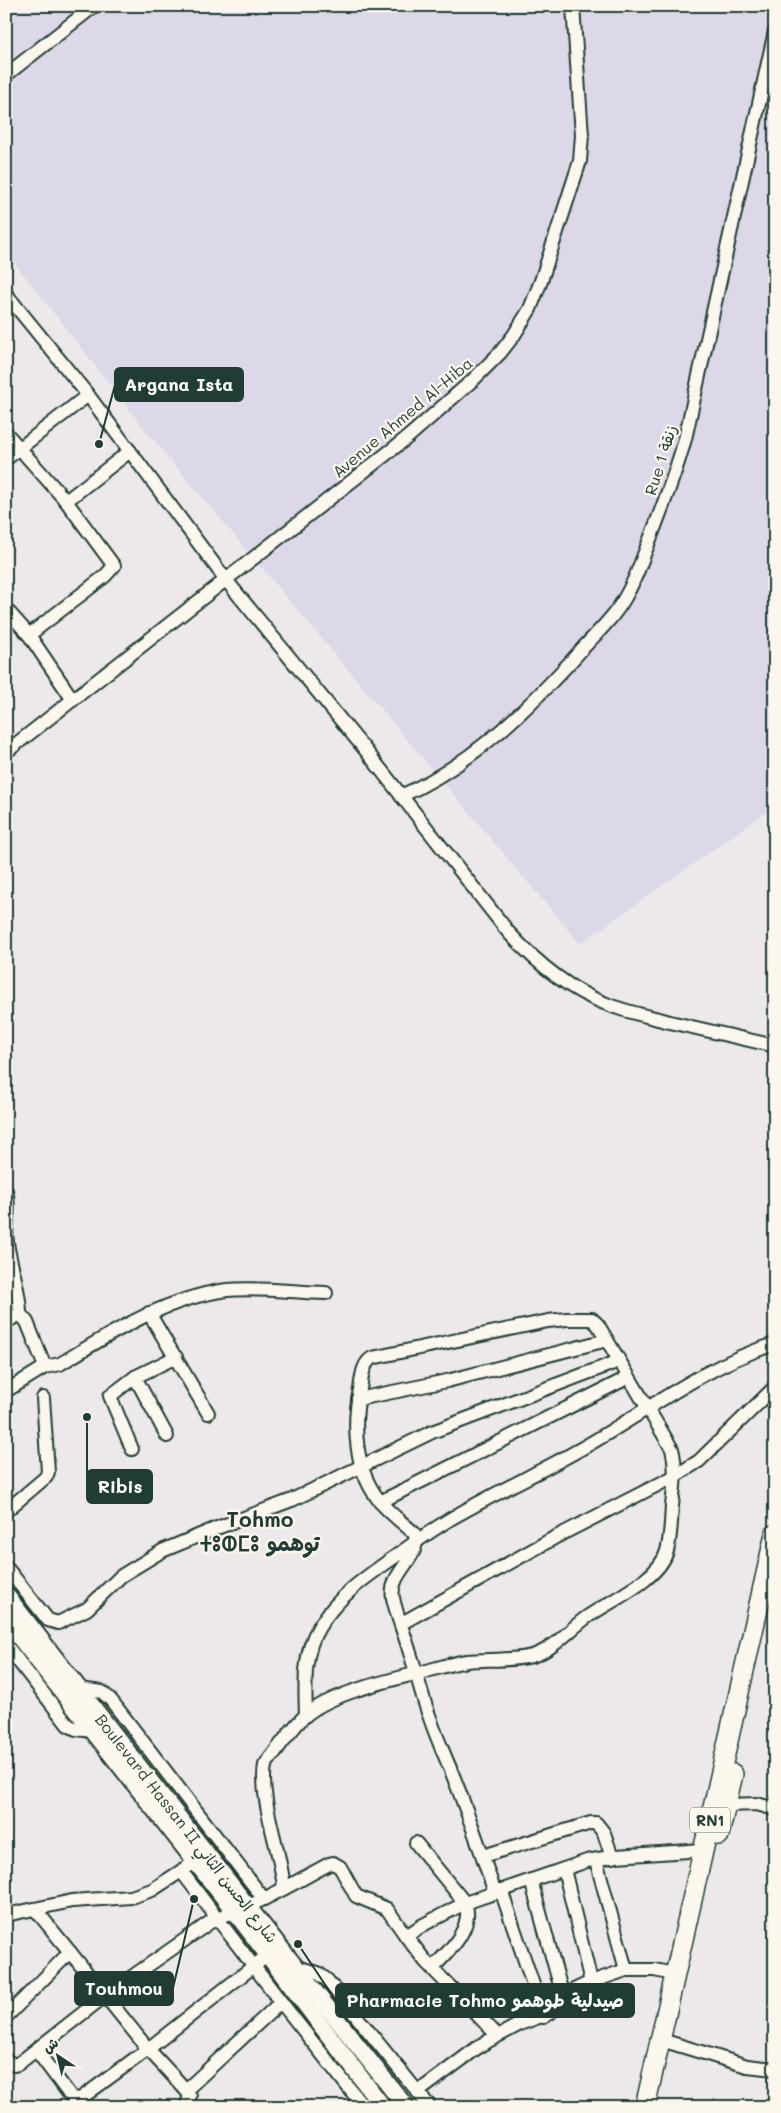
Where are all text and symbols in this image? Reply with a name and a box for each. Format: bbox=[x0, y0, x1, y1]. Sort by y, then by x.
street label: Avenue Ahmed Al-Hiba bbox=[328, 352, 476, 482]
callout: Argana Ista bbox=[115, 368, 243, 401]
text: Argana Ista bbox=[125, 372, 233, 396]
street label: Rue 1 زنقة bbox=[639, 422, 681, 498]
callout: Ribis bbox=[87, 1470, 152, 1503]
text: Ribis bbox=[97, 1474, 143, 1498]
district label: Tohmo ⵜⵓⵀⵎⵓ توهمو bbox=[200, 1505, 321, 1558]
street label: Boulevard Hassan II شارع الحسن الثاني bbox=[87, 1709, 283, 1950]
road number: RN1 bbox=[690, 1808, 730, 1832]
callout: Touhmou bbox=[75, 1972, 173, 2005]
text: Touhmou bbox=[85, 1976, 163, 2000]
callout: Pharmacie Tohmo صيدلية طوهمو bbox=[336, 1984, 634, 2017]
text: Pharmacie Tohmo صيدلية طوهمو bbox=[346, 1988, 624, 2013]
north arrow bbox=[32, 2030, 82, 2080]
text: ش bbox=[38, 2033, 62, 2057]

